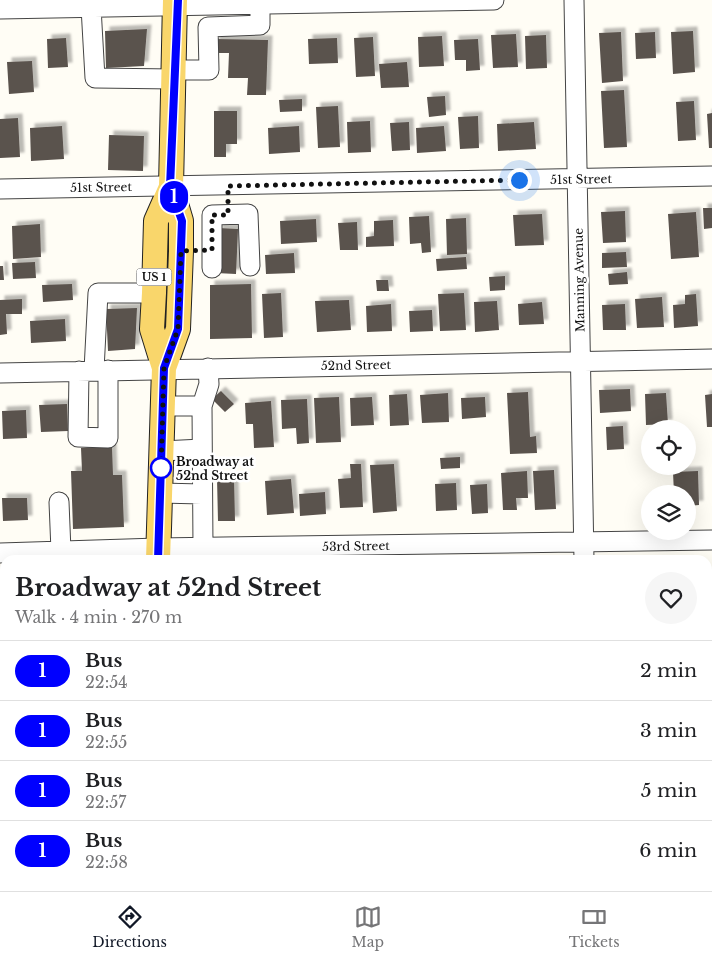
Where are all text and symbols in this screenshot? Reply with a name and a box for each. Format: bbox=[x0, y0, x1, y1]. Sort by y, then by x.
your location bbox=[507, 168, 532, 193]
street label: 51st Street bbox=[550, 171, 612, 187]
street label: 51st Street bbox=[70, 179, 132, 195]
line badge: 1 bbox=[158, 181, 190, 213]
text: 1 bbox=[170, 186, 178, 208]
street label: Manning Avenue bbox=[571, 228, 587, 332]
road number: US 1 bbox=[136, 268, 172, 286]
street label: 52nd Street bbox=[321, 357, 392, 373]
map controls bbox=[641, 420, 696, 540]
button: locate bbox=[641, 420, 696, 475]
place label: Broadway at 52nd Street bbox=[176, 454, 254, 483]
marker: Broadway at 52nd Street bbox=[150, 457, 172, 479]
button: layers bbox=[641, 485, 696, 540]
street label: 53rd Street bbox=[322, 538, 390, 554]
button: heart bbox=[645, 572, 697, 624]
text: Broadway at 52nd Street bbox=[15, 573, 321, 602]
text: Walk · 4 min · 270 m bbox=[15, 607, 182, 627]
text: Bus bbox=[85, 649, 122, 672]
text: 2 min bbox=[640, 659, 697, 682]
text: 1 bbox=[39, 660, 46, 682]
text: 22:54 bbox=[85, 672, 128, 692]
text: Bus bbox=[85, 709, 122, 732]
text: 3 min bbox=[640, 719, 697, 742]
text: 1 bbox=[39, 720, 46, 742]
text: 22:55 bbox=[85, 732, 127, 752]
text: Bus bbox=[85, 769, 122, 792]
text: 5 min bbox=[641, 779, 697, 802]
text: 1 bbox=[39, 780, 46, 802]
text: 22:57 bbox=[85, 792, 126, 812]
text: Bus bbox=[85, 829, 122, 852]
text: 6 min bbox=[639, 839, 697, 862]
text: 1 bbox=[39, 840, 46, 862]
text: 22:58 bbox=[85, 852, 128, 872]
tab: Directions bbox=[92, 903, 167, 951]
tab: Map bbox=[352, 903, 384, 951]
tab: Tickets bbox=[569, 903, 620, 951]

